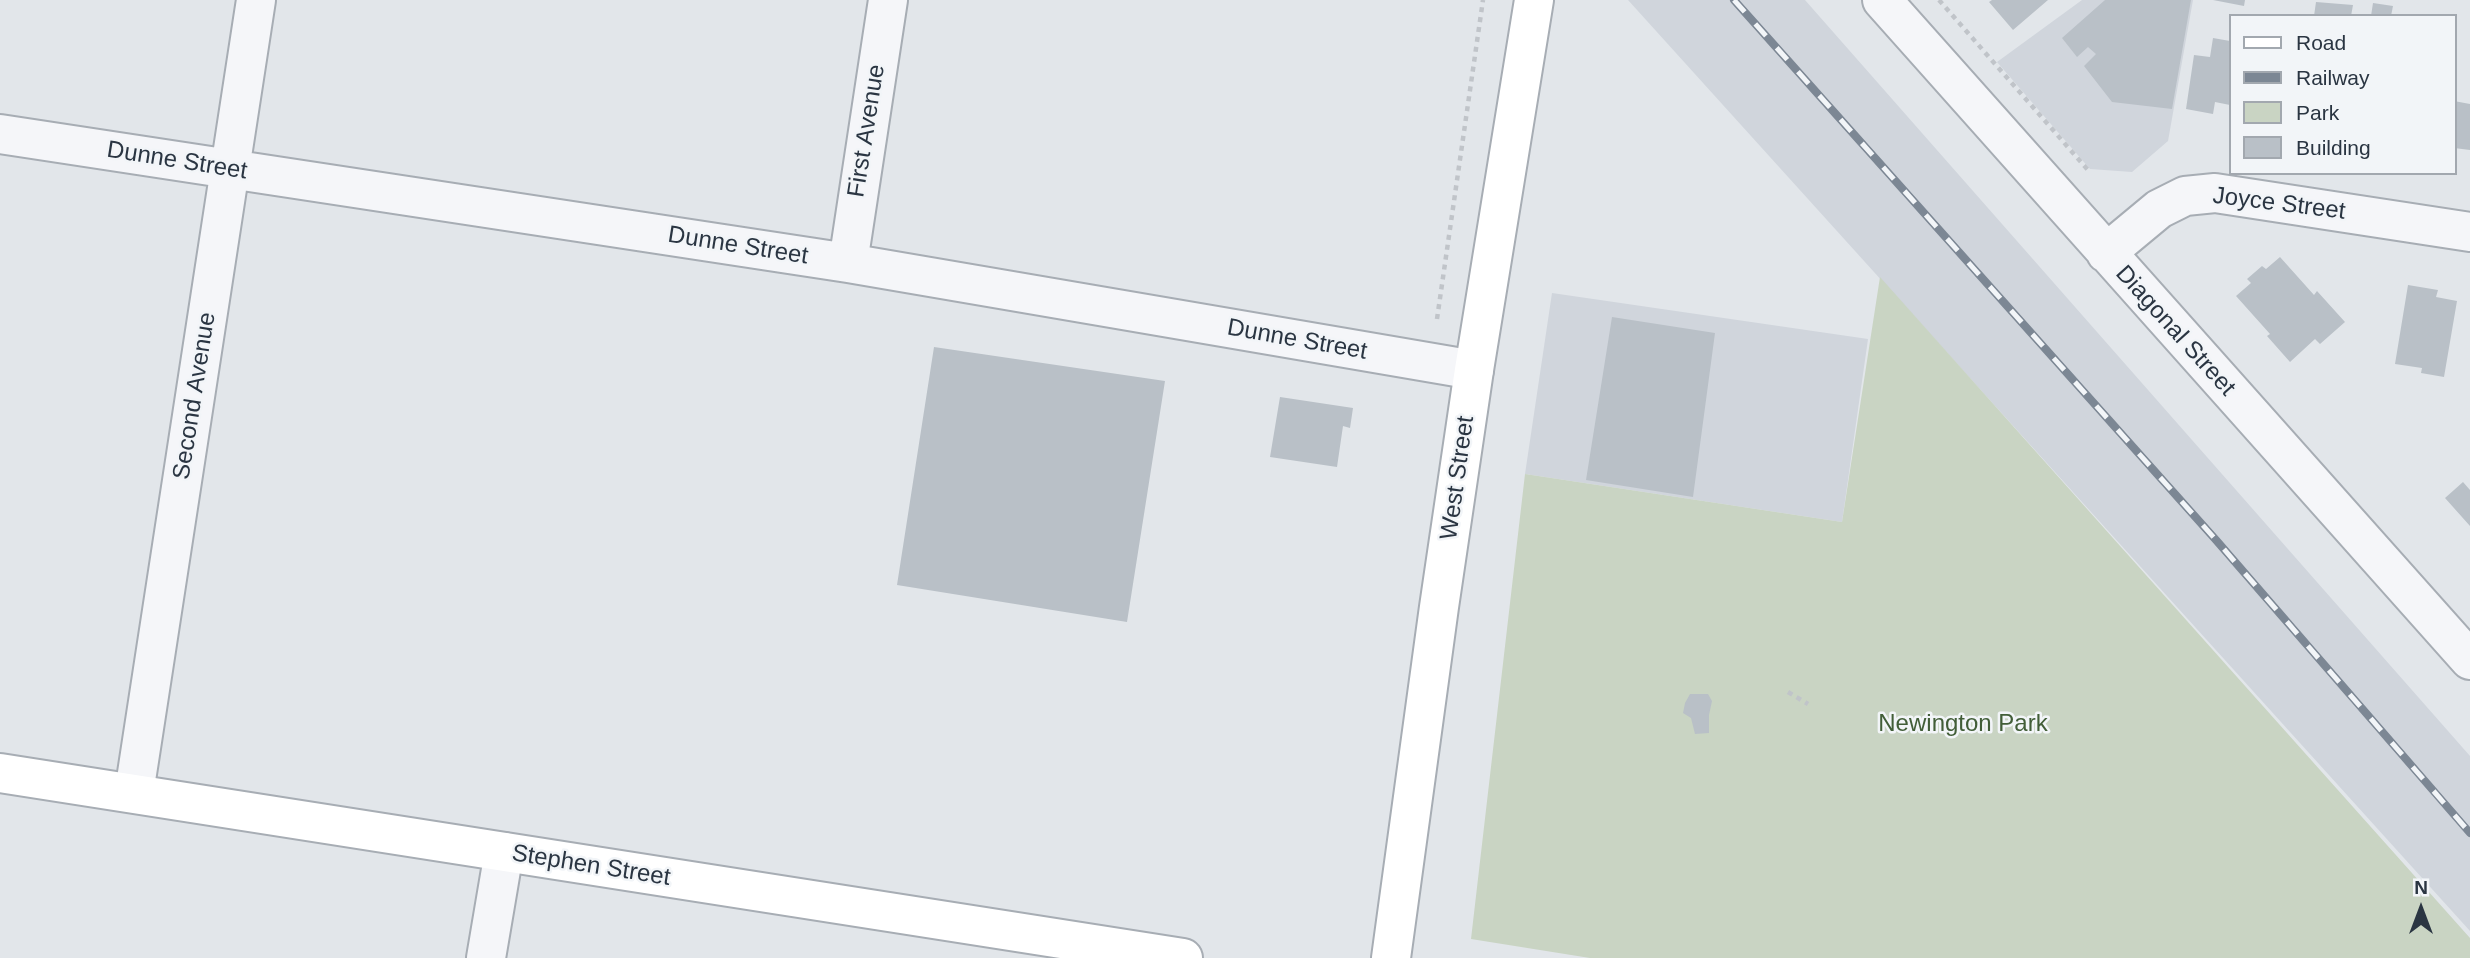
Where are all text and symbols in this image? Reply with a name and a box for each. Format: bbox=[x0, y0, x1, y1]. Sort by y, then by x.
legend bbox=[2228, 14, 2456, 175]
text: Road bbox=[2296, 31, 2346, 54]
street label: First Avenue bbox=[842, 62, 892, 200]
text: Railway bbox=[2296, 66, 2370, 89]
text: Park bbox=[2296, 101, 2339, 124]
street label: Dunne Street bbox=[105, 136, 249, 186]
text: Building bbox=[2296, 136, 2371, 159]
street label: Joyce Street bbox=[2211, 182, 2347, 226]
street label: Dunne Street bbox=[666, 221, 810, 271]
street label: Diagonal Street bbox=[2109, 260, 2241, 402]
street label: Second Avenue bbox=[168, 310, 222, 482]
street label: Dunne Street bbox=[1225, 314, 1369, 366]
street label: West Street bbox=[1435, 414, 1481, 542]
park label: Newington Park bbox=[1878, 710, 2048, 738]
street label: Stephen Street bbox=[510, 839, 672, 893]
north arrow bbox=[2386, 874, 2456, 944]
text: N bbox=[2414, 877, 2428, 898]

